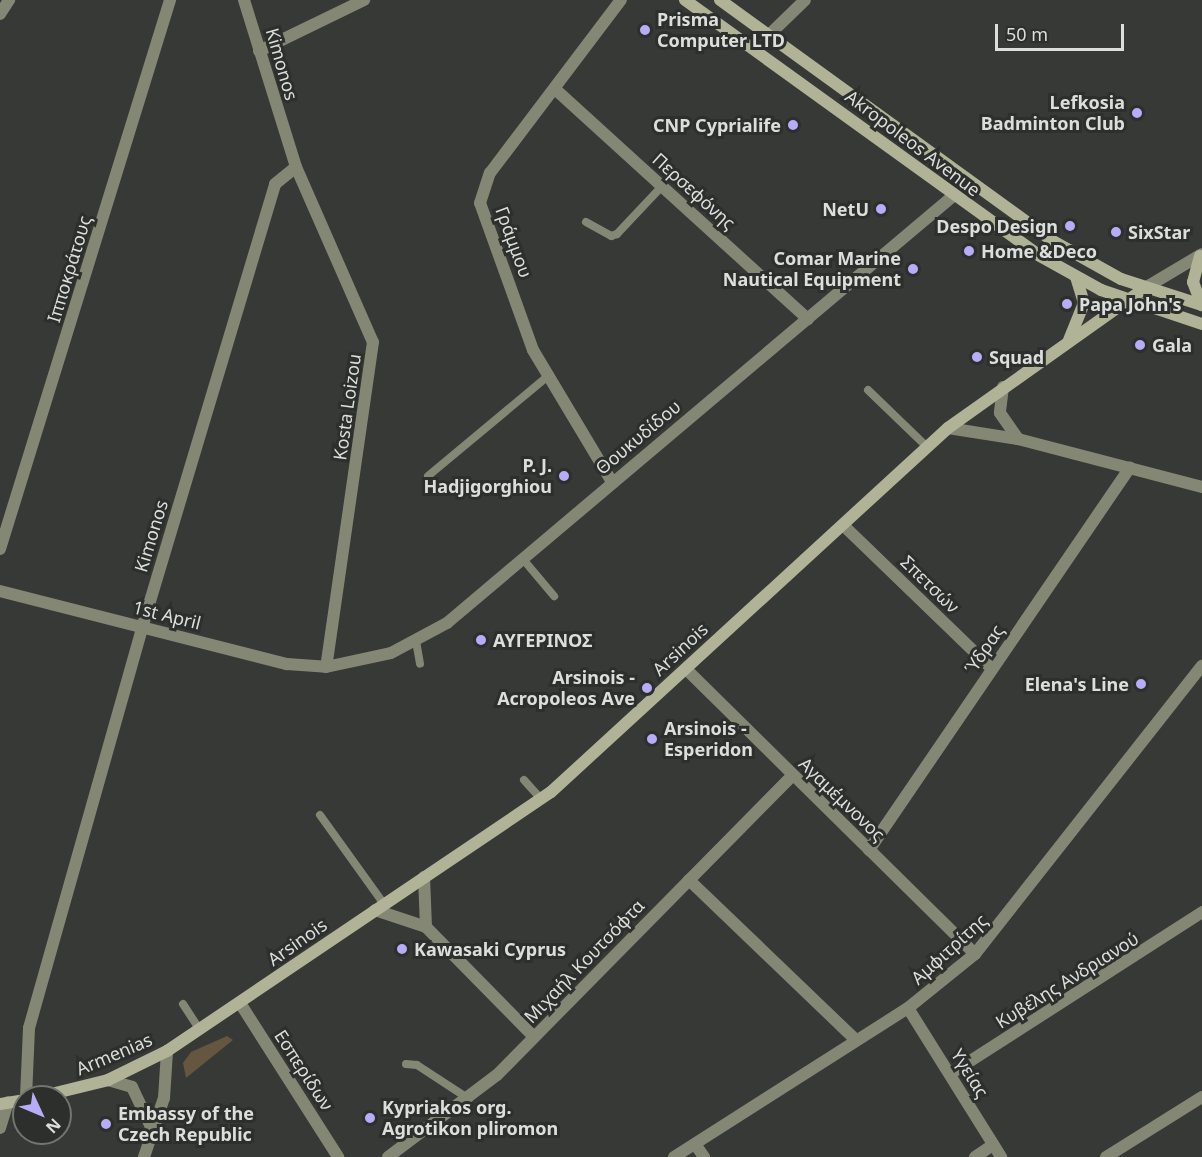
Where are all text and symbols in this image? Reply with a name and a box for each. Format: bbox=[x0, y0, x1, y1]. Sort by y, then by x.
place label: Prisma Computer LTD bbox=[657, 9, 785, 52]
scale bar bbox=[998, 12, 1127, 50]
text: 50 m bbox=[1006, 22, 1048, 46]
marker: Prisma Computer LTD bbox=[638, 23, 652, 37]
street label: Kimonos bbox=[261, 25, 303, 103]
street label: Akropoleos Avenue bbox=[841, 85, 985, 201]
place label: Lefkosia Badminton Club bbox=[981, 92, 1125, 134]
marker: Lefkosia Badminton Club bbox=[1130, 106, 1144, 120]
place label: CNP Cyprialife bbox=[653, 114, 781, 136]
marker: CNP Cyprialife bbox=[786, 118, 800, 132]
street label: Περσεφόνης bbox=[648, 148, 740, 234]
place label: NetU bbox=[822, 198, 869, 220]
marker: NetU bbox=[874, 202, 888, 216]
street label: Γράμμου bbox=[491, 203, 537, 281]
street label: Ιπποκράτους bbox=[42, 213, 96, 325]
place label: Despo Design bbox=[936, 215, 1058, 237]
marker: Despo Design bbox=[1063, 219, 1077, 233]
place label: SixStar bbox=[1128, 221, 1190, 243]
marker: SixStar bbox=[1109, 225, 1123, 239]
place label: Home &Deco bbox=[981, 240, 1097, 262]
marker: Home &Deco bbox=[962, 244, 976, 258]
place label: Comar Marine Nautical Equipment bbox=[723, 248, 901, 290]
marker: Comar Marine Nautical Equipment bbox=[906, 262, 920, 276]
place label: Papa John's bbox=[1079, 293, 1182, 315]
marker: Papa John's bbox=[1060, 297, 1074, 311]
place label: Gala bbox=[1152, 334, 1192, 356]
marker: Gala bbox=[1133, 338, 1147, 352]
place label: Squad bbox=[989, 346, 1044, 368]
marker: Squad bbox=[970, 350, 984, 364]
street label: Kosta Loizou bbox=[329, 352, 365, 462]
street label: Θουκυδίδου bbox=[591, 395, 685, 479]
place label: P. J. Hadjigorghiou bbox=[423, 455, 552, 498]
marker: P. J. Hadjigorghiou bbox=[557, 469, 571, 483]
street label: Kimonos bbox=[130, 497, 172, 575]
street label: Σπετσών bbox=[896, 551, 964, 617]
street label: 1st April bbox=[131, 596, 203, 634]
street label: Arsinois bbox=[648, 618, 712, 680]
street label: Ύδρας bbox=[960, 620, 1008, 678]
place label: ΑΥΓΕΡΙΝΟΣ bbox=[493, 629, 592, 651]
marker: ΑΥΓΕΡΙΝΟΣ bbox=[474, 633, 488, 647]
place label: Arsinois - Acropoleos Ave bbox=[497, 667, 635, 710]
place label: Elena's Line bbox=[1025, 673, 1129, 695]
marker: Elena's Line bbox=[1134, 677, 1148, 691]
marker: Arsinois - Acropoleos Ave bbox=[640, 681, 654, 695]
place label: Arsinois - Esperidon bbox=[664, 718, 753, 760]
marker: Arsinois - Esperidon bbox=[645, 732, 659, 746]
street label: Αγαμέμνονος bbox=[795, 753, 889, 845]
street label: Μιχαήλ Κουτσόφτα bbox=[519, 895, 649, 1027]
street label: Αμφιτρίτης bbox=[906, 909, 992, 989]
street label: Arsinois bbox=[263, 914, 331, 970]
street label: Κυβέλης Ανδριανού bbox=[991, 927, 1143, 1033]
place label: Kawasaki Cyprus bbox=[414, 938, 566, 960]
marker: Kawasaki Cyprus bbox=[395, 942, 409, 956]
street label: Εσπερίδων bbox=[270, 1026, 338, 1114]
street label: Armenias bbox=[73, 1028, 155, 1080]
street label: Υγείας bbox=[947, 1045, 993, 1101]
north arrow bbox=[12, 1085, 72, 1145]
place label: Kypriakos org. Agrotikon pliromon bbox=[382, 1097, 558, 1140]
place label: Embassy of the Czech Republic bbox=[118, 1103, 254, 1146]
marker: Kypriakos org. Agrotikon pliromon bbox=[363, 1111, 377, 1125]
text: N bbox=[41, 1114, 66, 1138]
marker: Embassy of the Czech Republic bbox=[99, 1117, 113, 1131]

